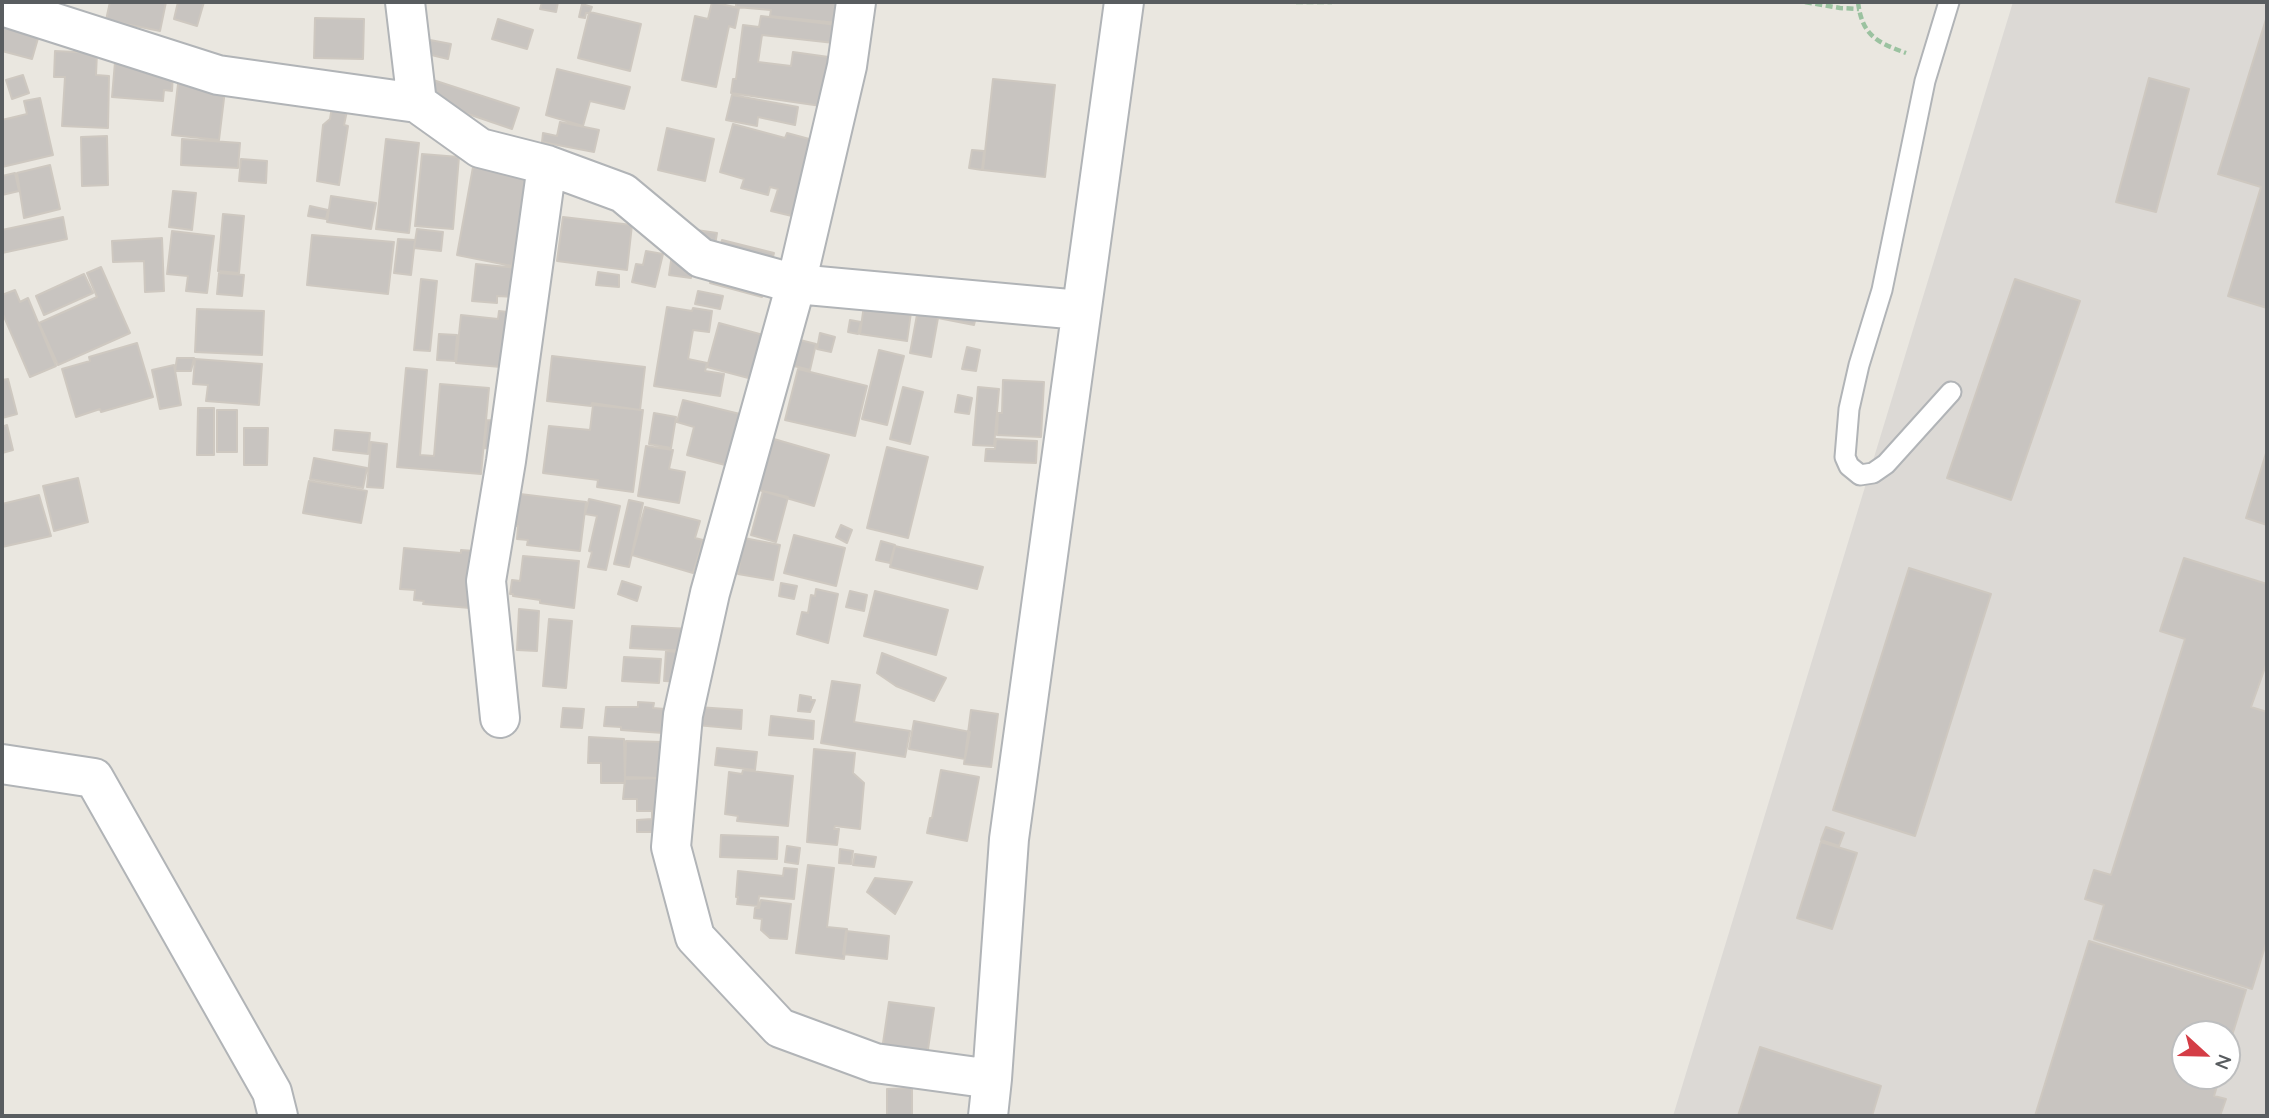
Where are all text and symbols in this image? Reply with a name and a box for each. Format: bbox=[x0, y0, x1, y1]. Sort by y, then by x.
north arrow bbox=[2171, 1020, 2241, 1090]
text: N bbox=[2210, 1051, 2237, 1073]

